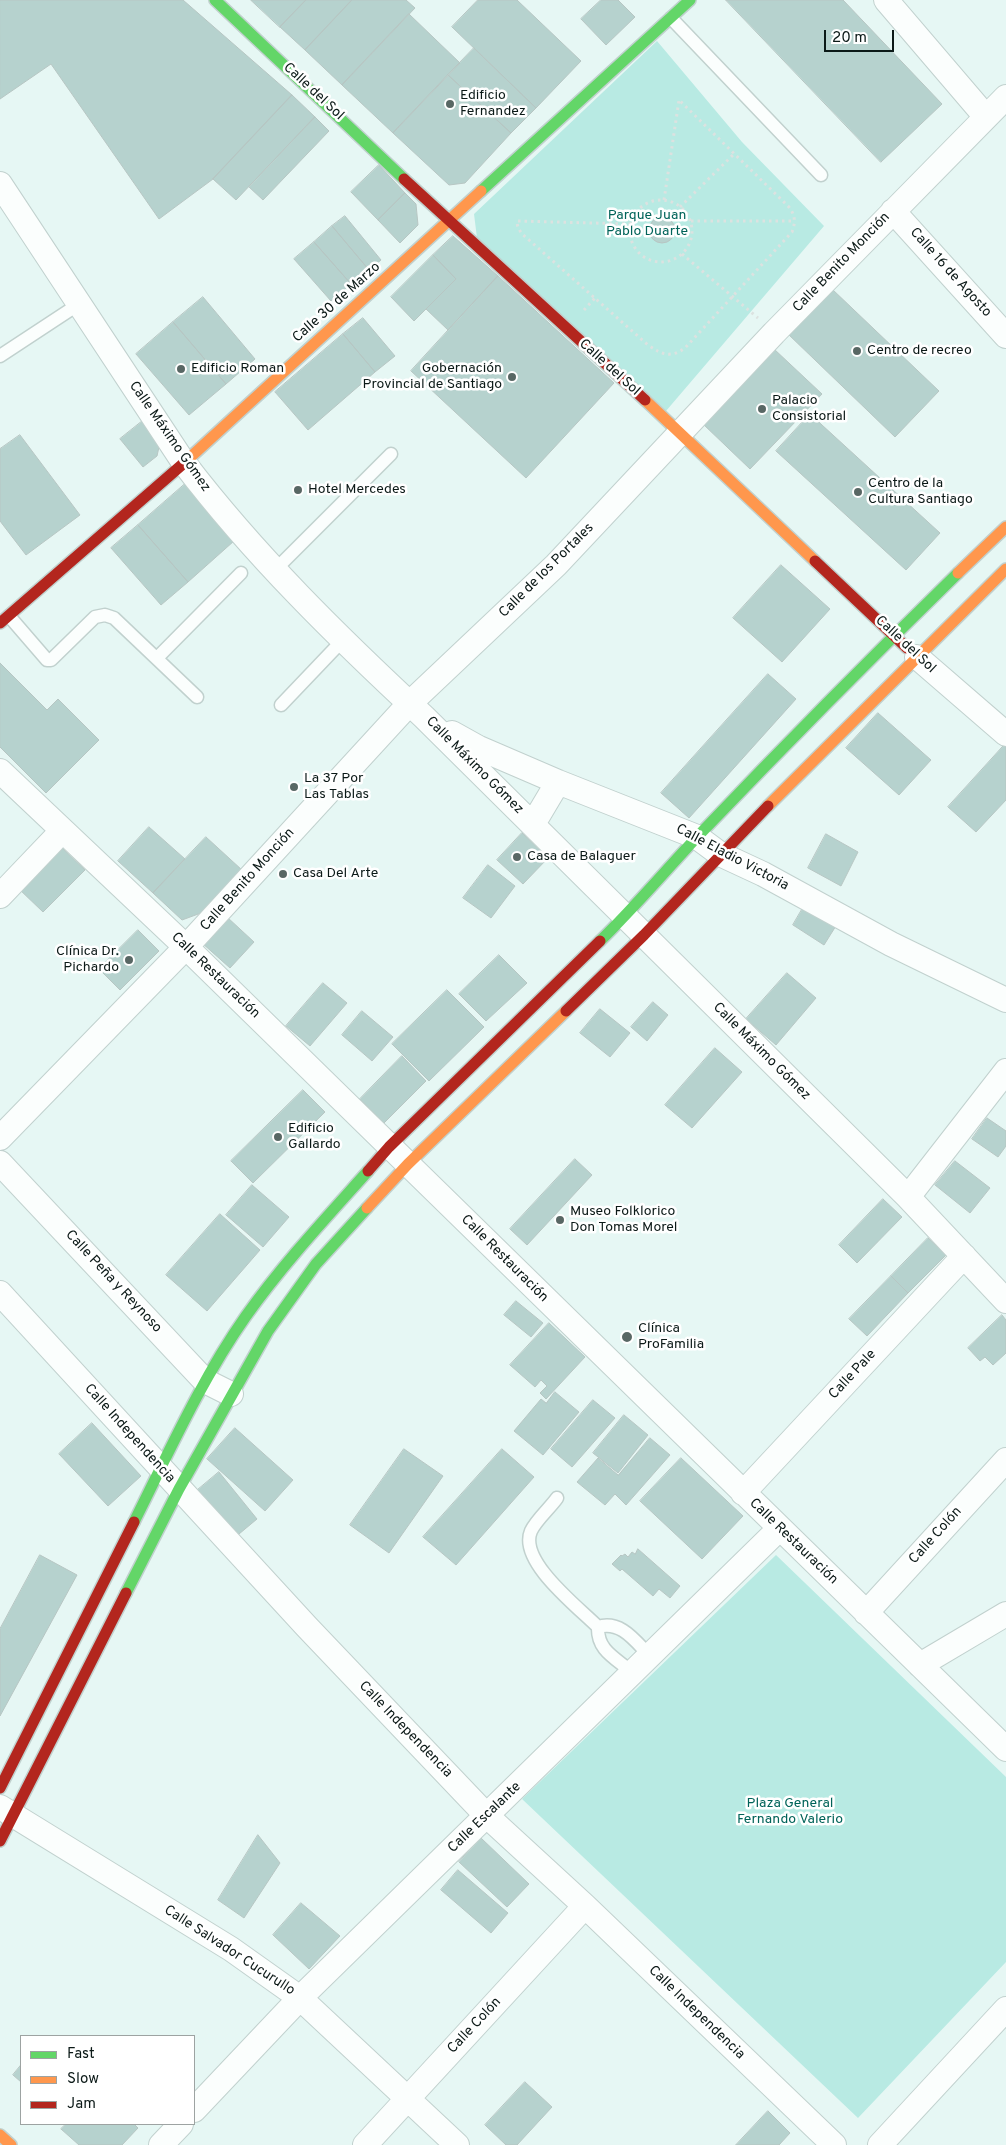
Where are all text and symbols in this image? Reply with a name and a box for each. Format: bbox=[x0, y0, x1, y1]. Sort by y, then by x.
scale bar bbox=[826, 20, 896, 52]
text: 20 m bbox=[832, 29, 867, 48]
street label: Calle del Sol bbox=[279, 60, 347, 124]
place label: Edificio Fernandez bbox=[460, 88, 526, 120]
marker: Edificio Fernandez bbox=[444, 98, 456, 110]
park label: Parque Juan Pablo Duarte bbox=[606, 208, 688, 240]
street label: Calle Benito Monción bbox=[790, 209, 894, 317]
street label: Calle 16 de Agosto bbox=[905, 225, 995, 321]
street label: Calle 30 de Marzo bbox=[290, 259, 384, 347]
street label: Calle del Sol bbox=[575, 336, 643, 400]
place label: Centro de recreo bbox=[867, 343, 972, 359]
marker: Centro de recreo bbox=[851, 345, 863, 357]
place label: Edificio Roman bbox=[191, 361, 284, 377]
place label: Gobernación Provincial de Santiago bbox=[363, 361, 502, 394]
marker: Edificio Roman bbox=[175, 363, 187, 375]
marker: Gobernación Provincial de Santiago bbox=[506, 371, 518, 383]
street label: Calle Máximo Gómez bbox=[125, 378, 213, 496]
place label: Palacio Consistorial bbox=[772, 393, 846, 426]
marker: Palacio Consistorial bbox=[756, 403, 768, 415]
place label: Centro de la Cultura Santiago bbox=[868, 476, 973, 508]
place label: Hotel Mercedes bbox=[308, 482, 406, 498]
marker: Hotel Mercedes bbox=[292, 484, 304, 496]
marker: Centro de la Cultura Santiago bbox=[852, 486, 864, 498]
street label: Calle de los Portales bbox=[496, 520, 598, 622]
street label: Calle del Sol bbox=[871, 613, 939, 677]
street label: Calle Máximo Gómez bbox=[422, 714, 526, 818]
place label: La 37 Por Las Tablas bbox=[304, 771, 369, 804]
marker: La 37 Por Las Tablas bbox=[288, 781, 300, 793]
street label: Calle Eladio Victoria bbox=[673, 821, 791, 895]
street label: Calle Benito Monción bbox=[197, 825, 299, 935]
place label: Casa de Balaguer bbox=[527, 849, 636, 865]
marker: Casa de Balaguer bbox=[511, 851, 523, 863]
place label: Casa Del Arte bbox=[293, 866, 378, 882]
marker: Casa Del Arte bbox=[277, 868, 289, 880]
street label: Calle Restauración bbox=[167, 929, 263, 1023]
place label: Clínica Dr. Pichardo bbox=[56, 944, 119, 976]
marker: Clínica Dr. Pichardo bbox=[123, 954, 135, 966]
street label: Calle Máximo Gómez bbox=[709, 1000, 813, 1104]
place label: Edificio Gallardo bbox=[288, 1121, 341, 1154]
marker: Edificio Gallardo bbox=[272, 1131, 284, 1143]
place label: Museo Folklorico Don Tomas Morel bbox=[570, 1204, 677, 1236]
street label: Calle Restauración bbox=[457, 1212, 551, 1306]
marker: Museo Folklorico Don Tomas Morel bbox=[554, 1214, 566, 1226]
street label: Calle Peña y Reynoso bbox=[61, 1227, 165, 1337]
place label: Clínica ProFamilia bbox=[638, 1321, 704, 1354]
marker: Clínica ProFamilia bbox=[620, 1330, 634, 1344]
street label: Calle Pale bbox=[826, 1347, 880, 1403]
street label: Calle Independencia bbox=[80, 1381, 178, 1487]
street label: Calle Restauración bbox=[745, 1495, 841, 1589]
street label: Calle Colón bbox=[906, 1504, 966, 1568]
street label: Calle Independencia bbox=[355, 1678, 455, 1782]
street label: Calle Escalante bbox=[445, 1779, 525, 1857]
park label: Plaza General Fernando Valerio bbox=[737, 1796, 843, 1828]
street label: Calle Salvador Cucurullo bbox=[160, 1902, 298, 2000]
street label: Calle Independencia bbox=[644, 1963, 748, 2063]
street label: Calle Colón bbox=[445, 1994, 505, 2058]
legend bbox=[20, 2035, 195, 2125]
text: Fast bbox=[67, 2045, 95, 2064]
text: Slow bbox=[67, 2070, 99, 2089]
text: Jam bbox=[67, 2095, 96, 2114]

